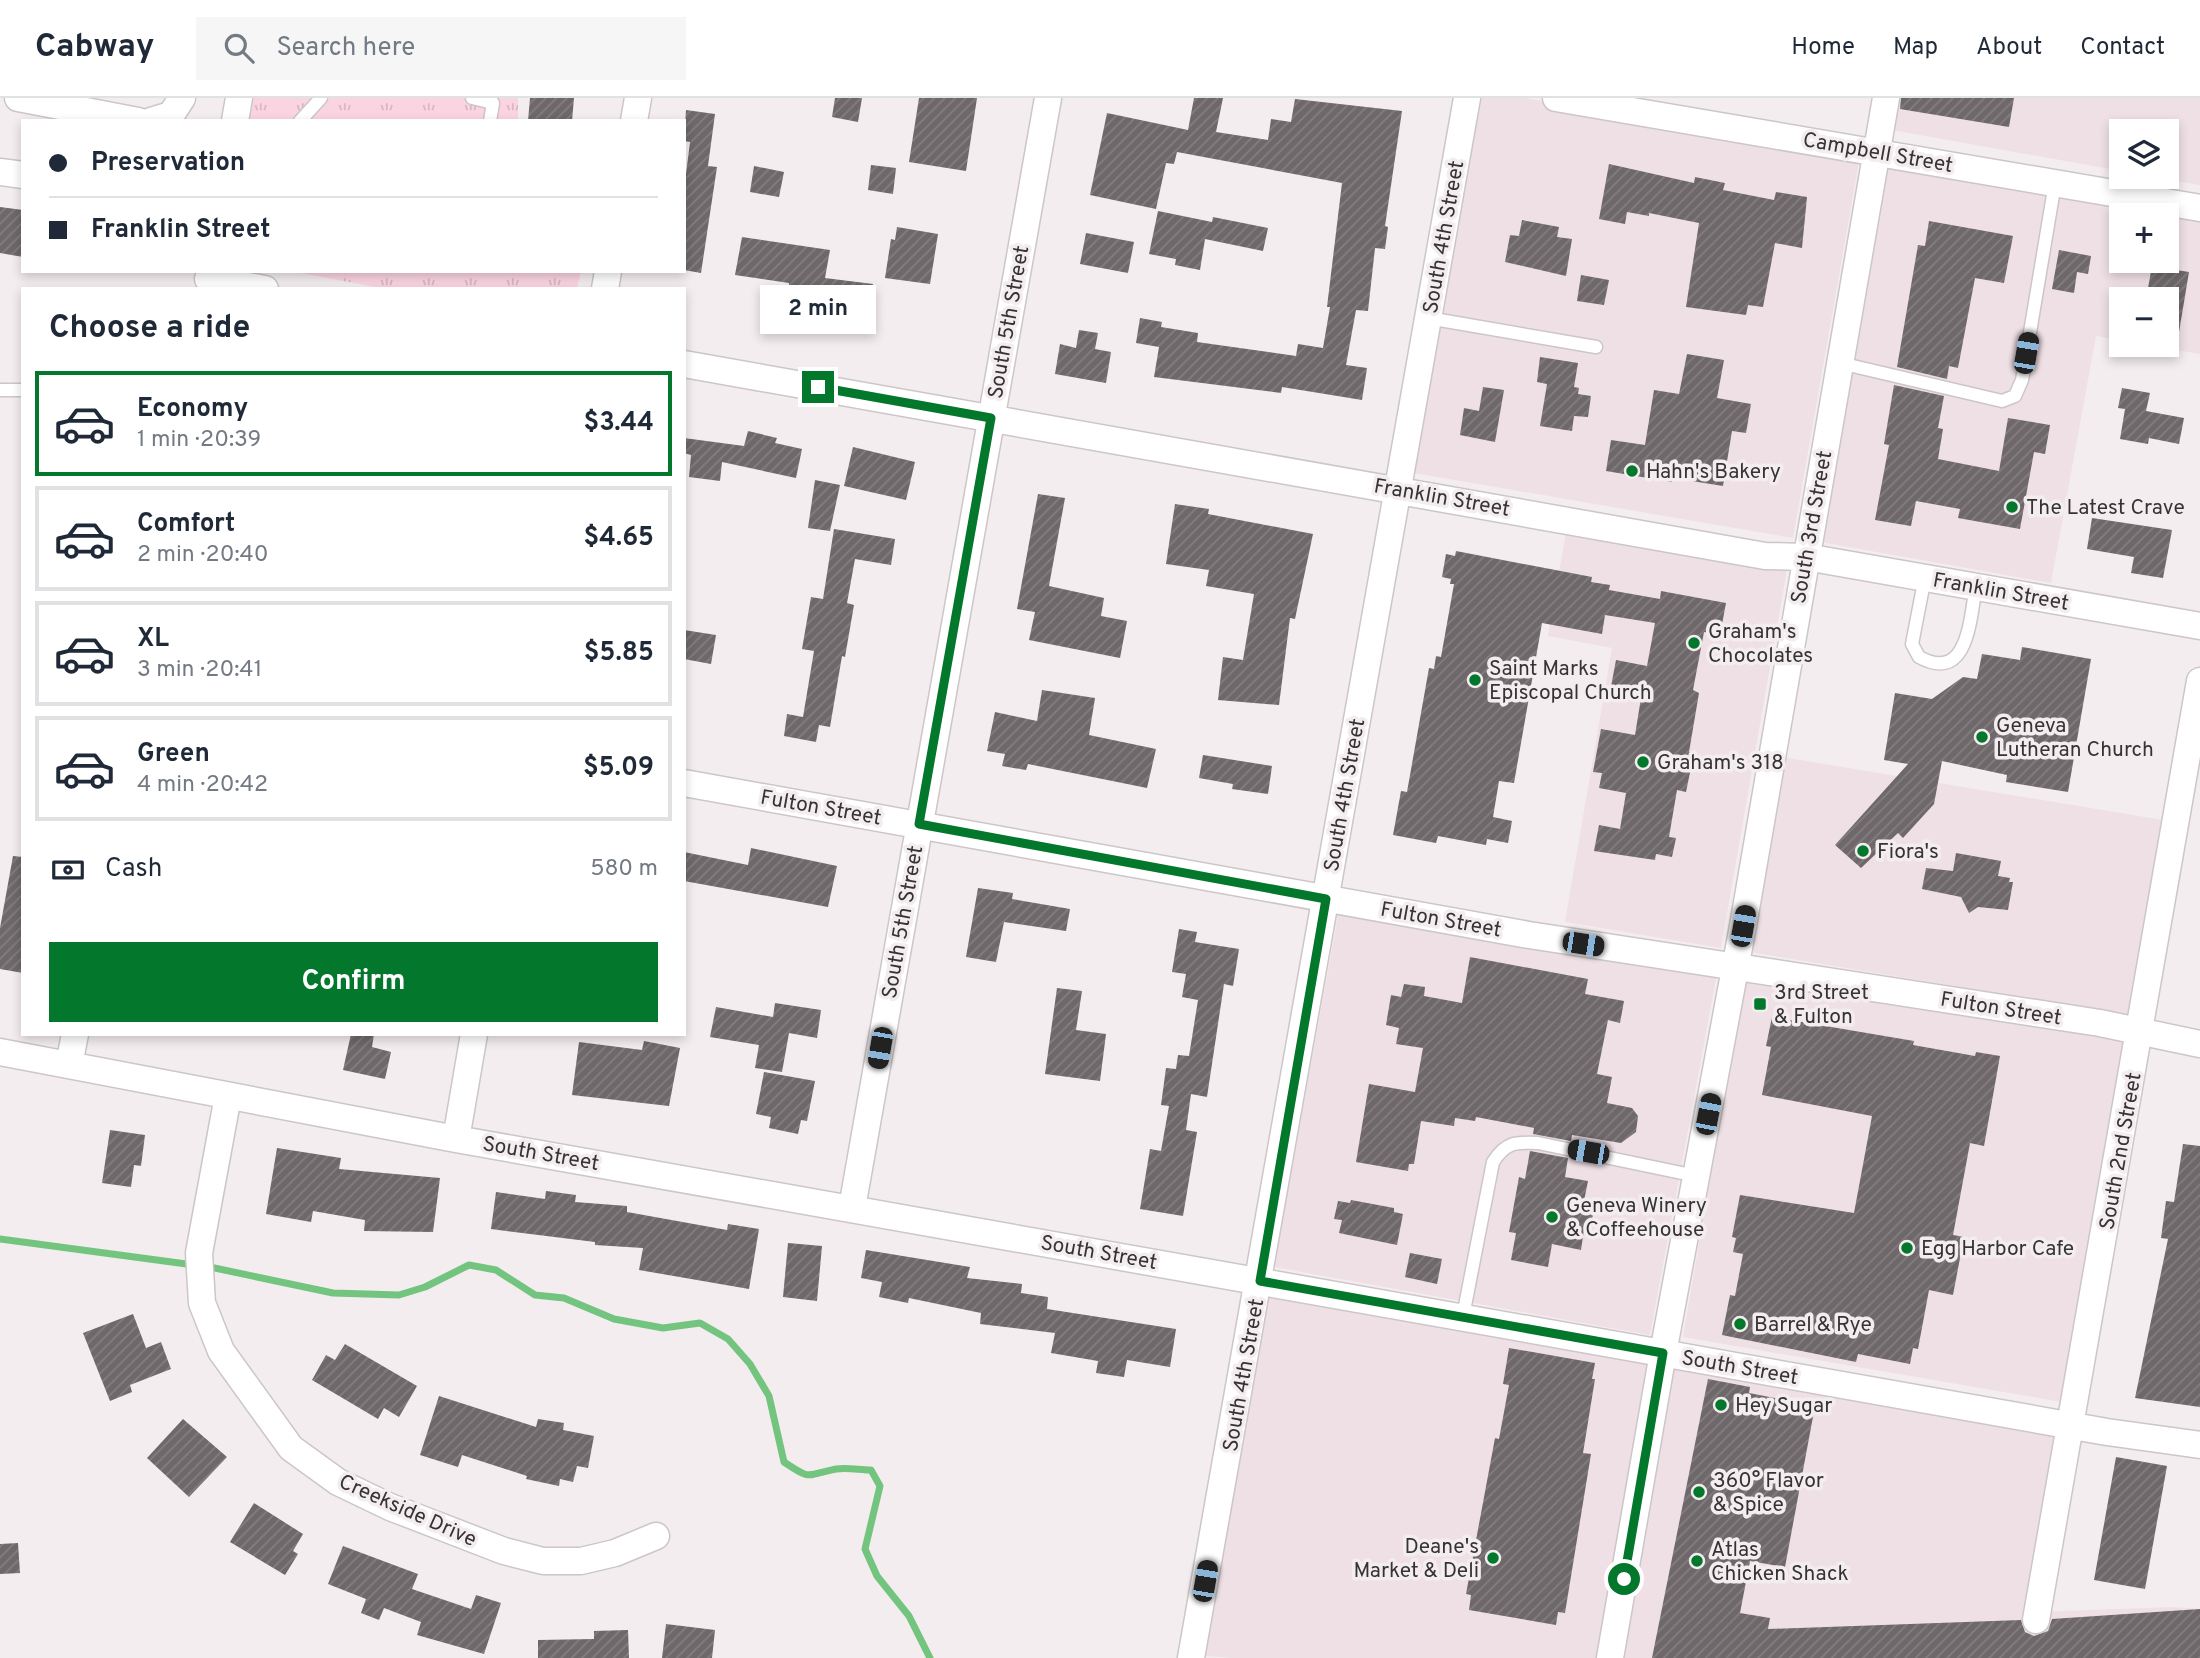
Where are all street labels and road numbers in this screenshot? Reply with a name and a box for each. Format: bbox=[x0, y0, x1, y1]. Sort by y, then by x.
street label: Campbell Street bbox=[1801, 127, 1955, 180]
street label: South 4th Street bbox=[1418, 159, 1471, 316]
street label: South 5th Street bbox=[983, 244, 1036, 401]
street label: South 3rd Street bbox=[1786, 449, 1839, 606]
street label: Franklin Street bbox=[1372, 473, 1512, 524]
street label: Franklin Street bbox=[1931, 567, 2071, 618]
street label: South 4th Street bbox=[1319, 717, 1372, 874]
street label: Fulton Street bbox=[758, 785, 883, 832]
street label: South 5th Street bbox=[877, 844, 930, 1001]
street label: Fulton Street bbox=[1378, 897, 1503, 944]
street label: Fulton Street bbox=[1938, 987, 2063, 1032]
street label: South 2nd Street bbox=[2094, 1070, 2149, 1232]
street label: South Street bbox=[480, 1131, 601, 1178]
street label: South Street bbox=[1038, 1230, 1159, 1277]
street label: South 4th Street bbox=[1218, 1297, 1271, 1454]
street label: South Street bbox=[1679, 1345, 1800, 1392]
street label: Creekside Drive bbox=[334, 1469, 480, 1554]

